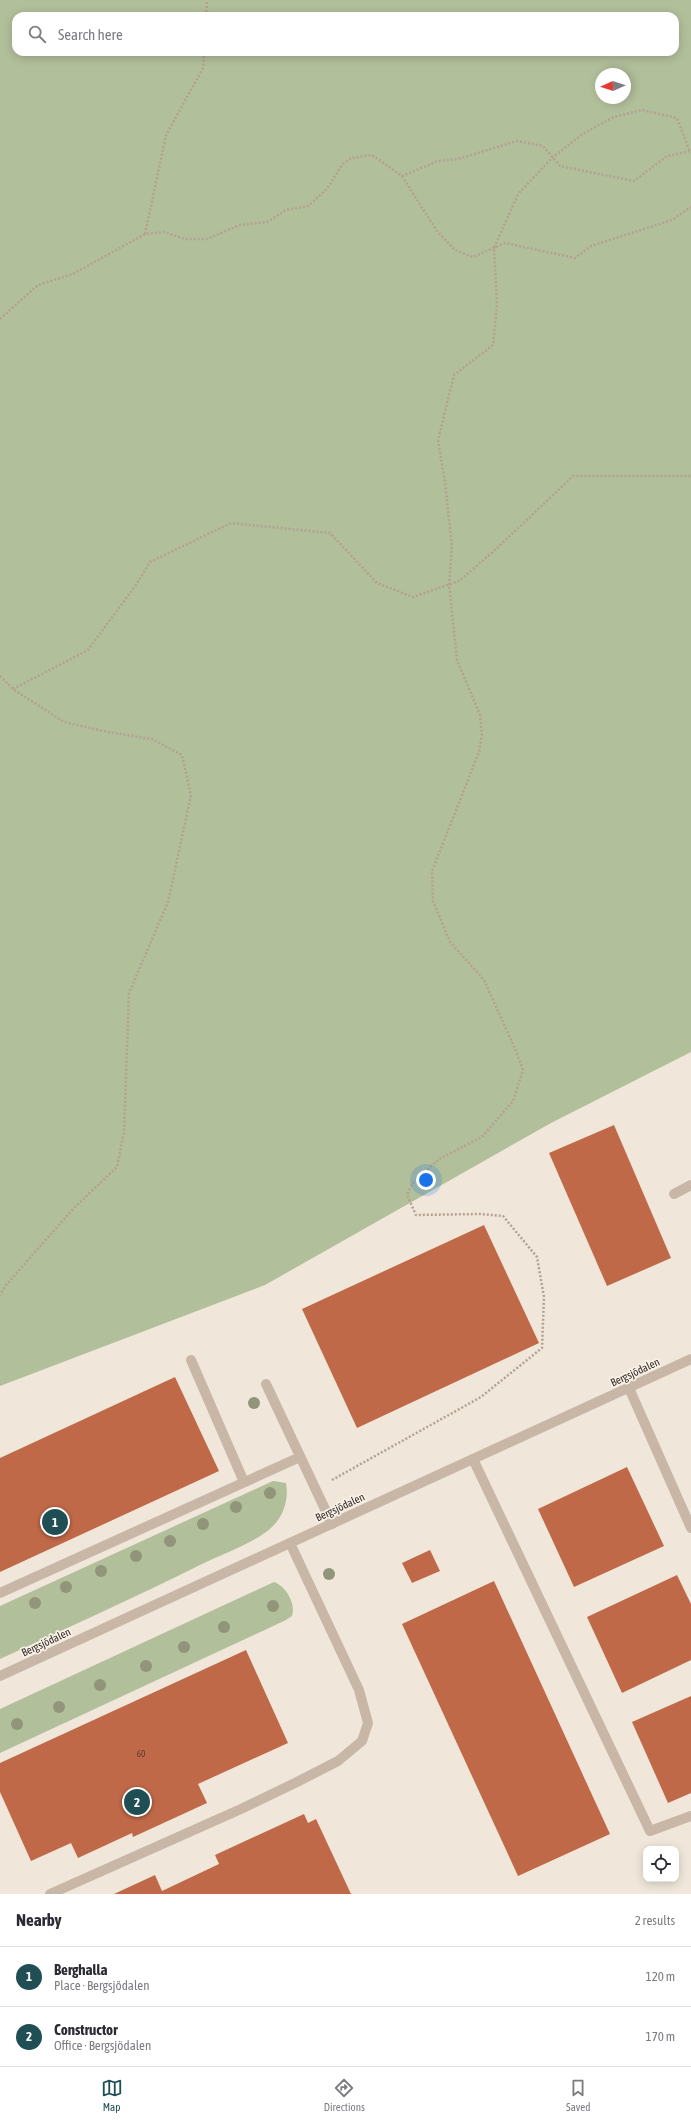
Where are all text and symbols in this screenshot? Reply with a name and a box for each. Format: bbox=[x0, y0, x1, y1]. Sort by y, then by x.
search box bbox=[12, 12, 679, 56]
icon: search bbox=[26, 23, 48, 45]
text: Search here bbox=[58, 26, 123, 43]
north arrow bbox=[595, 68, 631, 104]
your location bbox=[416, 1170, 436, 1190]
street label: Bergsjödalen bbox=[608, 1355, 662, 1389]
street label: Bergsjödalen bbox=[313, 1490, 367, 1524]
pin: 1 bbox=[42, 1507, 68, 1537]
street label: Bergsjödalen bbox=[19, 1625, 73, 1659]
house number: 60 bbox=[137, 1749, 145, 1759]
pin: 2 bbox=[124, 1787, 150, 1817]
map controls bbox=[643, 1846, 679, 1882]
button: locate bbox=[643, 1846, 679, 1882]
text: Nearby bbox=[16, 1910, 62, 1930]
text: 2 results bbox=[635, 1913, 675, 1928]
text: Berghalla bbox=[54, 1961, 108, 1978]
text: 1 bbox=[26, 1969, 32, 1984]
text: 120 m bbox=[646, 1969, 675, 1984]
text: Place · Bergsjödalen bbox=[54, 1978, 149, 1993]
text: Constructor bbox=[54, 2021, 118, 2038]
text: 2 bbox=[26, 2029, 32, 2044]
text: 170 m bbox=[646, 2029, 675, 2044]
text: Office · Bergsjödalen bbox=[54, 2038, 151, 2053]
tab: Map bbox=[101, 2077, 123, 2113]
tab: Directions bbox=[324, 2077, 365, 2113]
tab: Saved bbox=[566, 2077, 590, 2113]

